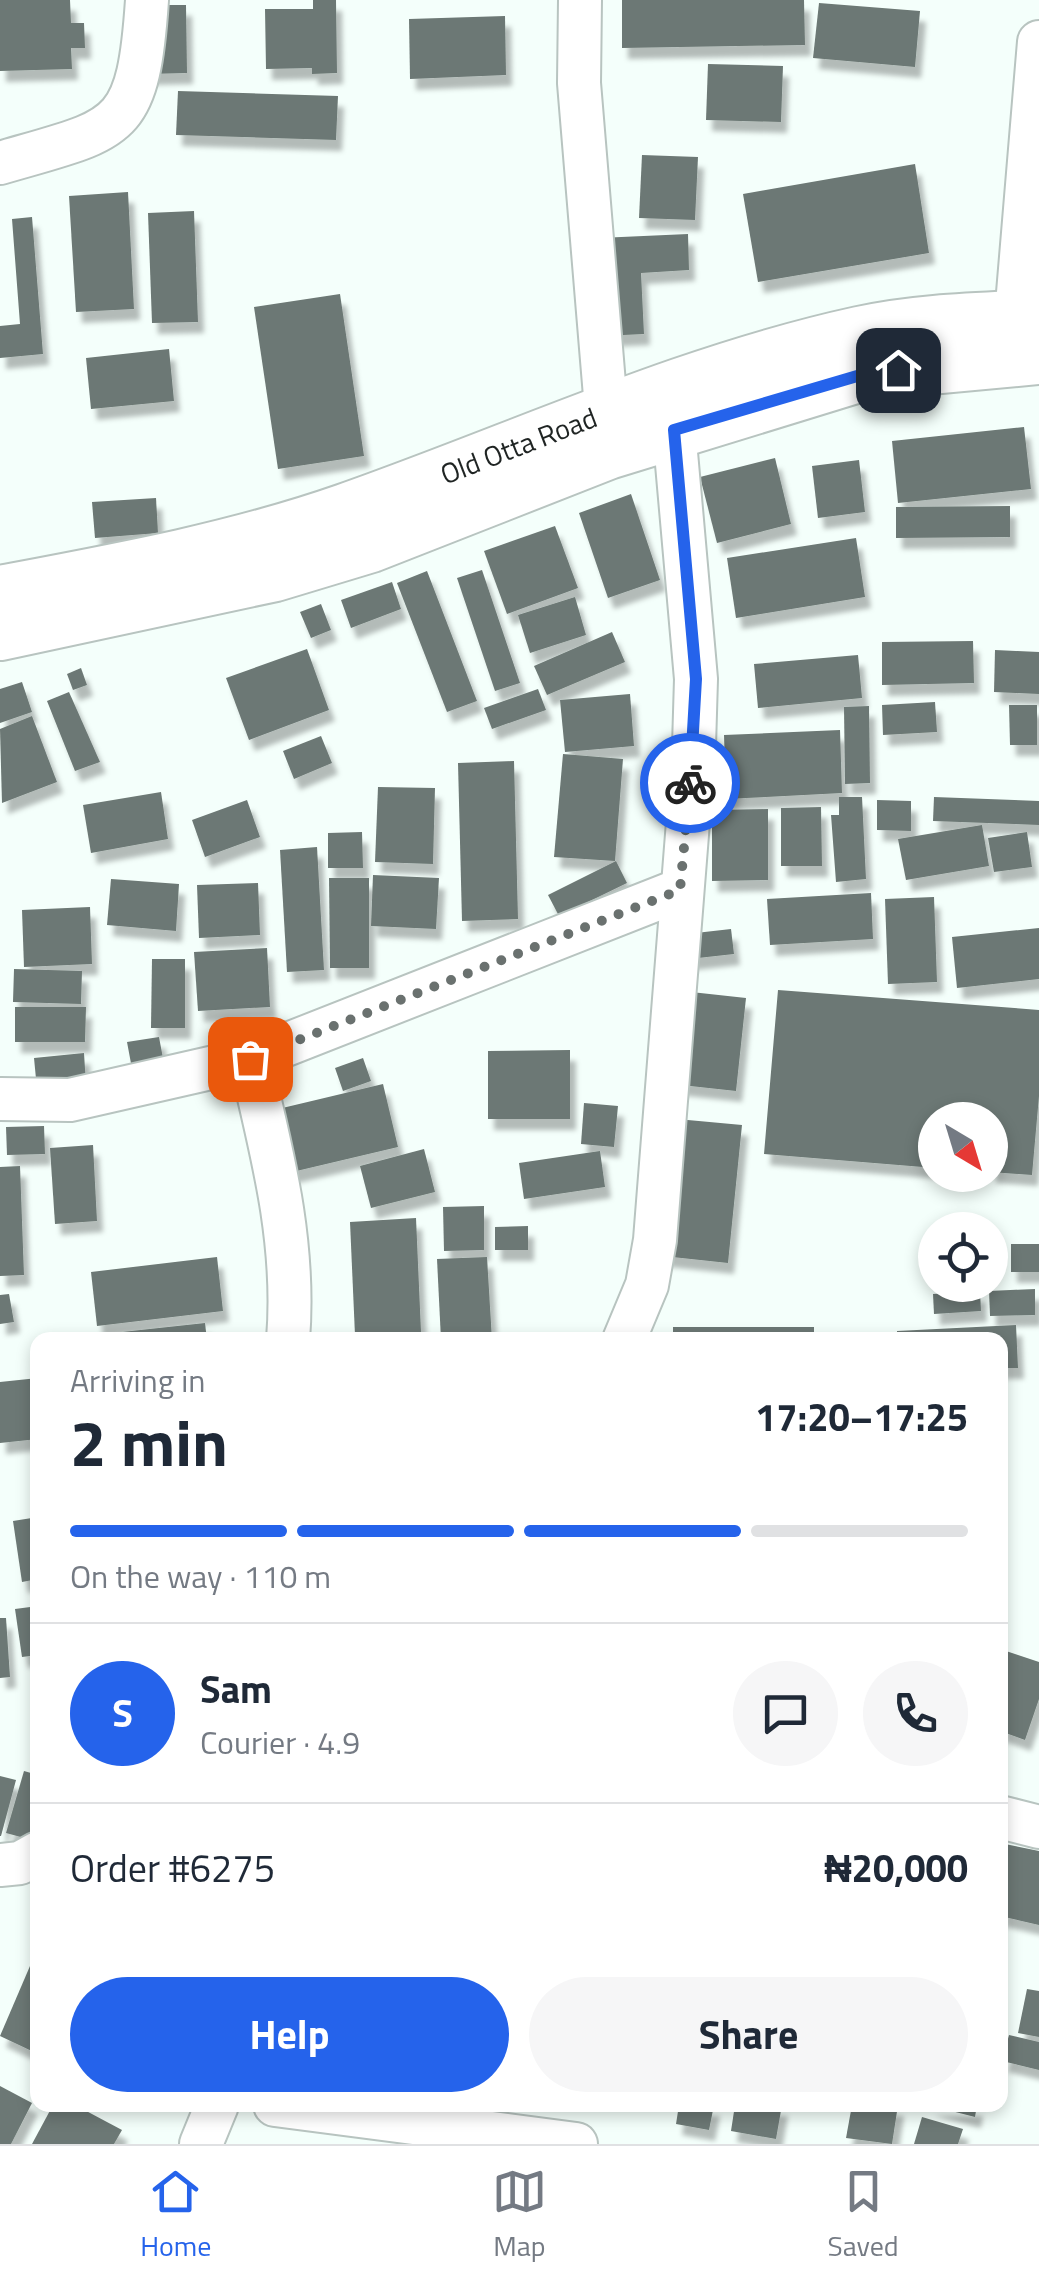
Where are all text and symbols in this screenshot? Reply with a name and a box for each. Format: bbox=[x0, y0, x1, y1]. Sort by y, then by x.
pin bbox=[856, 328, 941, 413]
icon: home bbox=[871, 343, 926, 398]
street label: Old Otta Road bbox=[434, 395, 603, 495]
courier bbox=[640, 733, 740, 833]
icon: bike bbox=[663, 756, 718, 811]
pin bbox=[208, 1017, 293, 1102]
icon: bag bbox=[223, 1032, 278, 1087]
north arrow bbox=[918, 1102, 1008, 1192]
map controls bbox=[918, 1102, 1008, 1302]
button: locate bbox=[918, 1212, 1008, 1302]
text: Arriving in bbox=[70, 1356, 206, 1404]
text: 17:20–17:25 bbox=[755, 1388, 968, 1446]
text: 2 min bbox=[70, 1392, 228, 1491]
text: On the way · 110 m bbox=[70, 1552, 331, 1600]
text: Sam bbox=[200, 1660, 272, 1718]
button: chat bbox=[733, 1661, 838, 1766]
button: phone bbox=[863, 1661, 968, 1766]
text: S bbox=[112, 1684, 133, 1742]
text: Courier · 4.9 bbox=[200, 1718, 360, 1766]
text: Order #6275 bbox=[70, 1839, 275, 1897]
text: ₦20,000 bbox=[824, 1839, 968, 1897]
button: Help bbox=[70, 1977, 509, 2092]
button: Share bbox=[529, 1977, 968, 2092]
tab: Home bbox=[140, 2164, 211, 2267]
tab: Map bbox=[492, 2164, 547, 2267]
tab: Saved bbox=[827, 2164, 899, 2267]

